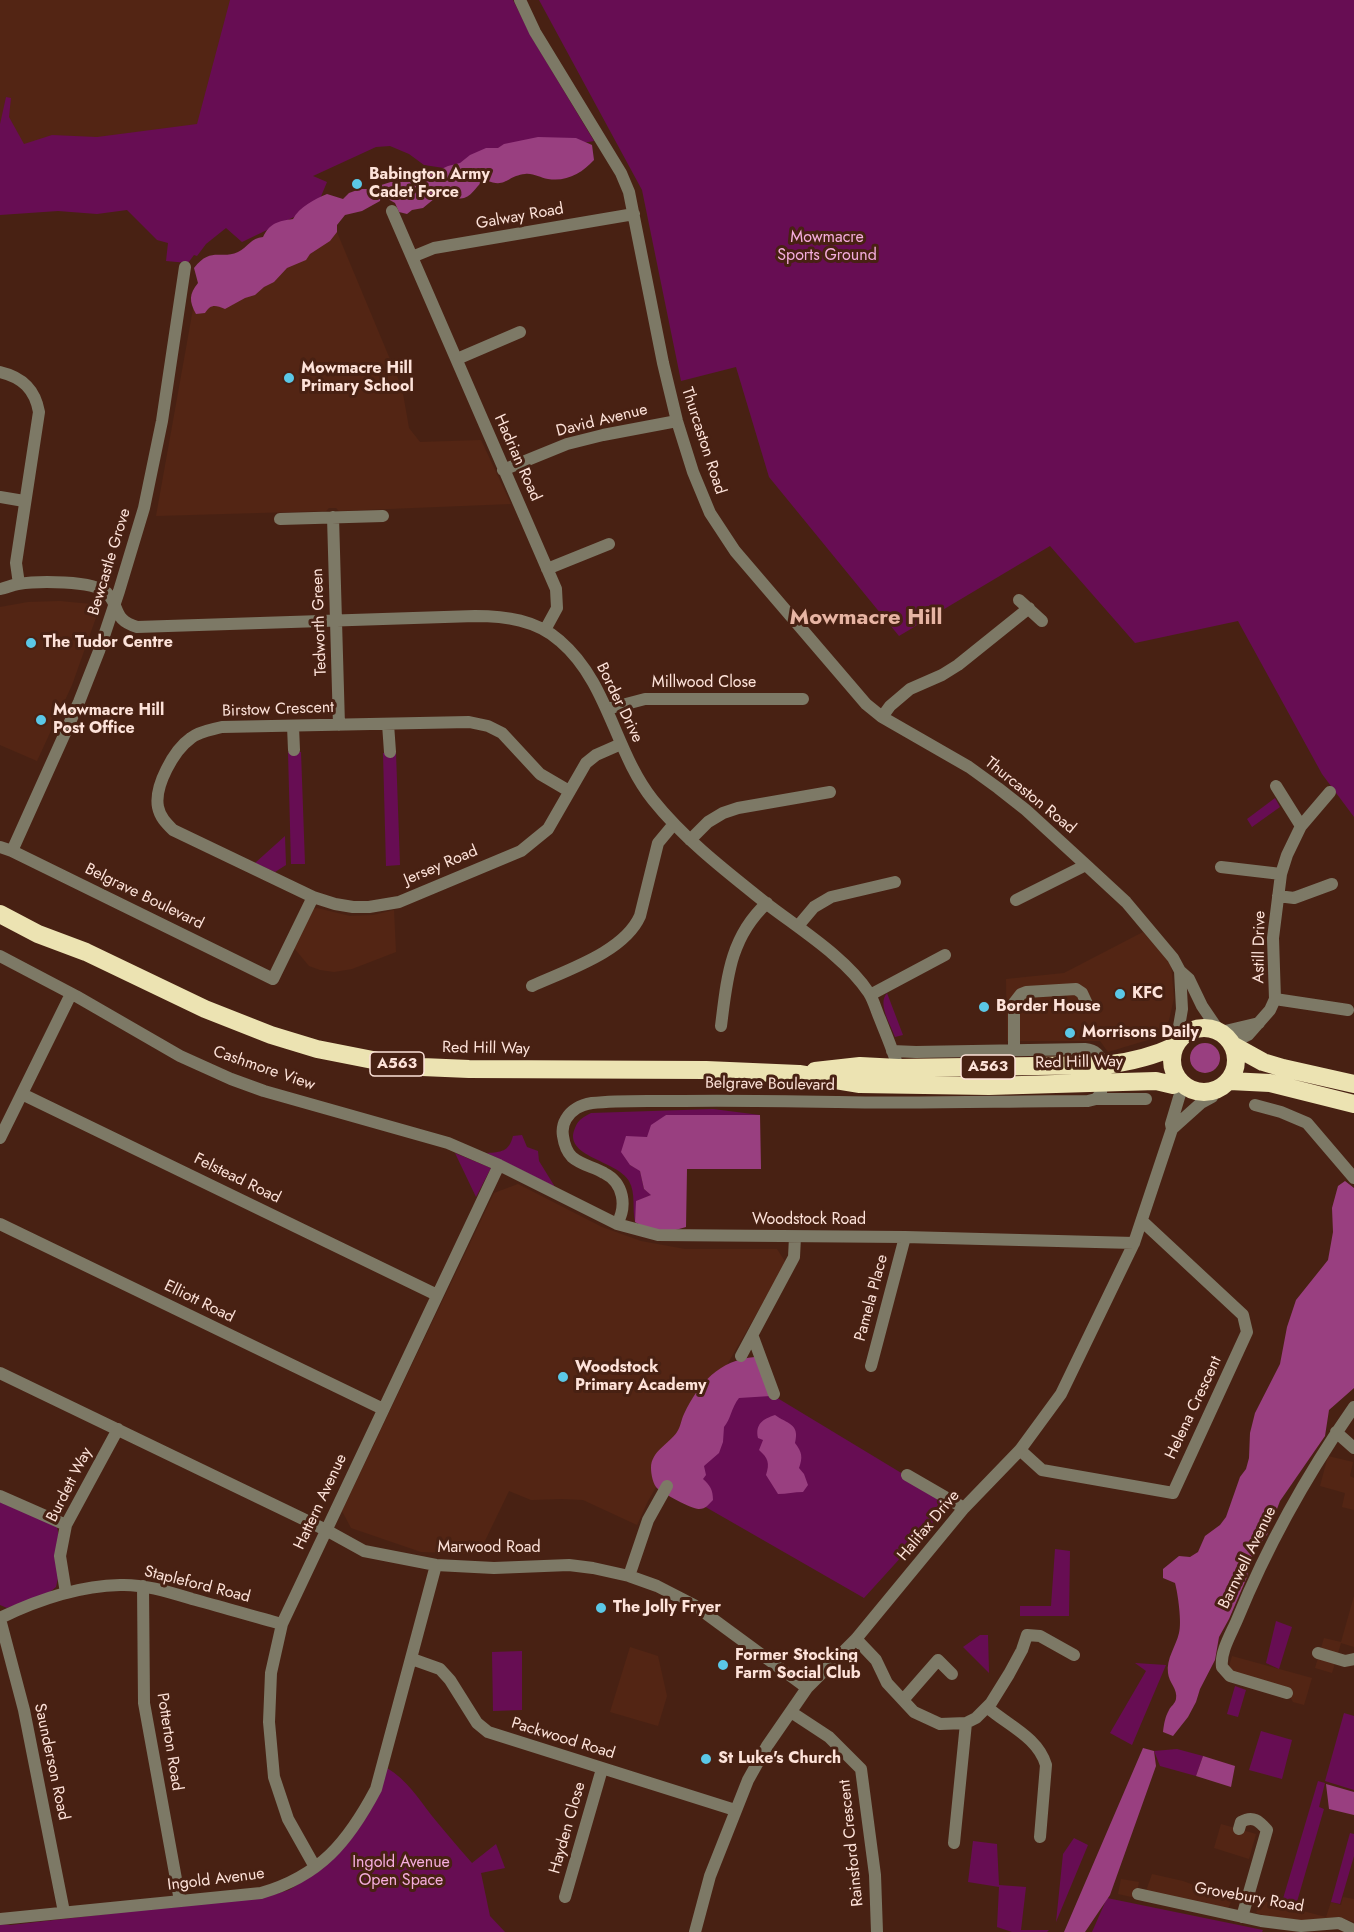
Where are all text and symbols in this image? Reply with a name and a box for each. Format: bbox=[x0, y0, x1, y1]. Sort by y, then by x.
place label: Babington Army Cadet Force bbox=[369, 165, 490, 203]
marker: Babington Army Cadet Force bbox=[350, 177, 364, 191]
street label: Galway Road bbox=[475, 200, 565, 234]
park label: Mowmacre Sports Ground bbox=[777, 228, 877, 266]
place label: Mowmacre Hill Primary School bbox=[301, 359, 414, 397]
marker: Mowmacre Hill Primary School bbox=[282, 371, 296, 385]
street label: Thurcaston Road bbox=[677, 385, 729, 497]
street label: David Avenue bbox=[554, 400, 650, 442]
street label: Hadrian Road bbox=[489, 411, 545, 505]
street label: Bewcastle Grove bbox=[85, 506, 135, 618]
street label: Tedworth Green bbox=[309, 568, 331, 676]
district label: Mowmacre Hill bbox=[790, 606, 942, 632]
place label: The Tudor Centre bbox=[43, 633, 173, 653]
marker: The Tudor Centre bbox=[24, 636, 38, 650]
street label: Border Drive bbox=[591, 660, 647, 746]
street label: Millwood Close bbox=[652, 673, 756, 693]
street label: Birstow Crescent bbox=[222, 698, 334, 722]
place label: Mowmacre Hill Post Office bbox=[53, 701, 164, 739]
marker: Mowmacre Hill Post Office bbox=[34, 713, 48, 727]
street label: Thurcaston Road bbox=[981, 753, 1079, 839]
street label: Jersey Road bbox=[401, 842, 481, 890]
street label: Belgrave Boulevard bbox=[81, 860, 207, 934]
street label: Astill Drive bbox=[1250, 910, 1270, 984]
place label: KFC bbox=[1132, 984, 1163, 1004]
marker: KFC bbox=[1113, 987, 1127, 1001]
place label: Border House bbox=[996, 997, 1101, 1017]
marker: Border House bbox=[977, 1000, 991, 1014]
place label: Morrisons Daily bbox=[1082, 1023, 1199, 1043]
marker: Morrisons Daily bbox=[1063, 1026, 1077, 1040]
street label: Red Hill Way bbox=[442, 1039, 530, 1059]
street label: Cashmore View bbox=[210, 1043, 318, 1095]
road number: A563 bbox=[370, 1052, 424, 1076]
street label: Red Hill Way bbox=[1035, 1053, 1123, 1073]
road number: A563 bbox=[961, 1055, 1015, 1079]
street label: Belgrave Boulevard bbox=[705, 1074, 835, 1096]
street label: Felstead Road bbox=[191, 1150, 283, 1208]
street label: Woodstock Road bbox=[752, 1210, 866, 1230]
street label: Pamela Place bbox=[851, 1253, 893, 1343]
street label: Elliott Road bbox=[161, 1277, 237, 1327]
street label: Helena Crescent bbox=[1162, 1353, 1226, 1463]
place label: Woodstock Primary Academy bbox=[575, 1358, 706, 1396]
marker: Woodstock Primary Academy bbox=[556, 1370, 570, 1384]
street label: Burdett Way bbox=[43, 1444, 97, 1526]
street label: Hattern Avenue bbox=[290, 1451, 352, 1553]
street label: Halifax Drive bbox=[894, 1487, 964, 1565]
street label: Barnwell Avenue bbox=[1215, 1504, 1281, 1612]
street label: Marwood Road bbox=[437, 1538, 541, 1558]
street label: Stapleford Road bbox=[142, 1563, 252, 1607]
place label: The Jolly Fryer bbox=[613, 1598, 721, 1618]
marker: The Jolly Fryer bbox=[594, 1601, 608, 1615]
place label: Former Stocking Farm Social Club bbox=[735, 1646, 861, 1684]
marker: Former Stocking Farm Social Club bbox=[716, 1658, 730, 1672]
street label: Potterton Road bbox=[152, 1692, 186, 1792]
street label: Saunderson Road bbox=[29, 1702, 73, 1822]
street label: Packwood Road bbox=[509, 1714, 617, 1764]
place label: St Luke's Church bbox=[718, 1749, 841, 1769]
marker: St Luke's Church bbox=[699, 1752, 713, 1766]
street label: Rainsford Crescent bbox=[836, 1779, 868, 1907]
street label: Hayden Close bbox=[546, 1780, 590, 1876]
park label: Ingold Avenue Open Space bbox=[352, 1853, 450, 1891]
street label: Ingold Avenue bbox=[166, 1865, 266, 1895]
street label: Grovebury Road bbox=[1193, 1879, 1305, 1917]

